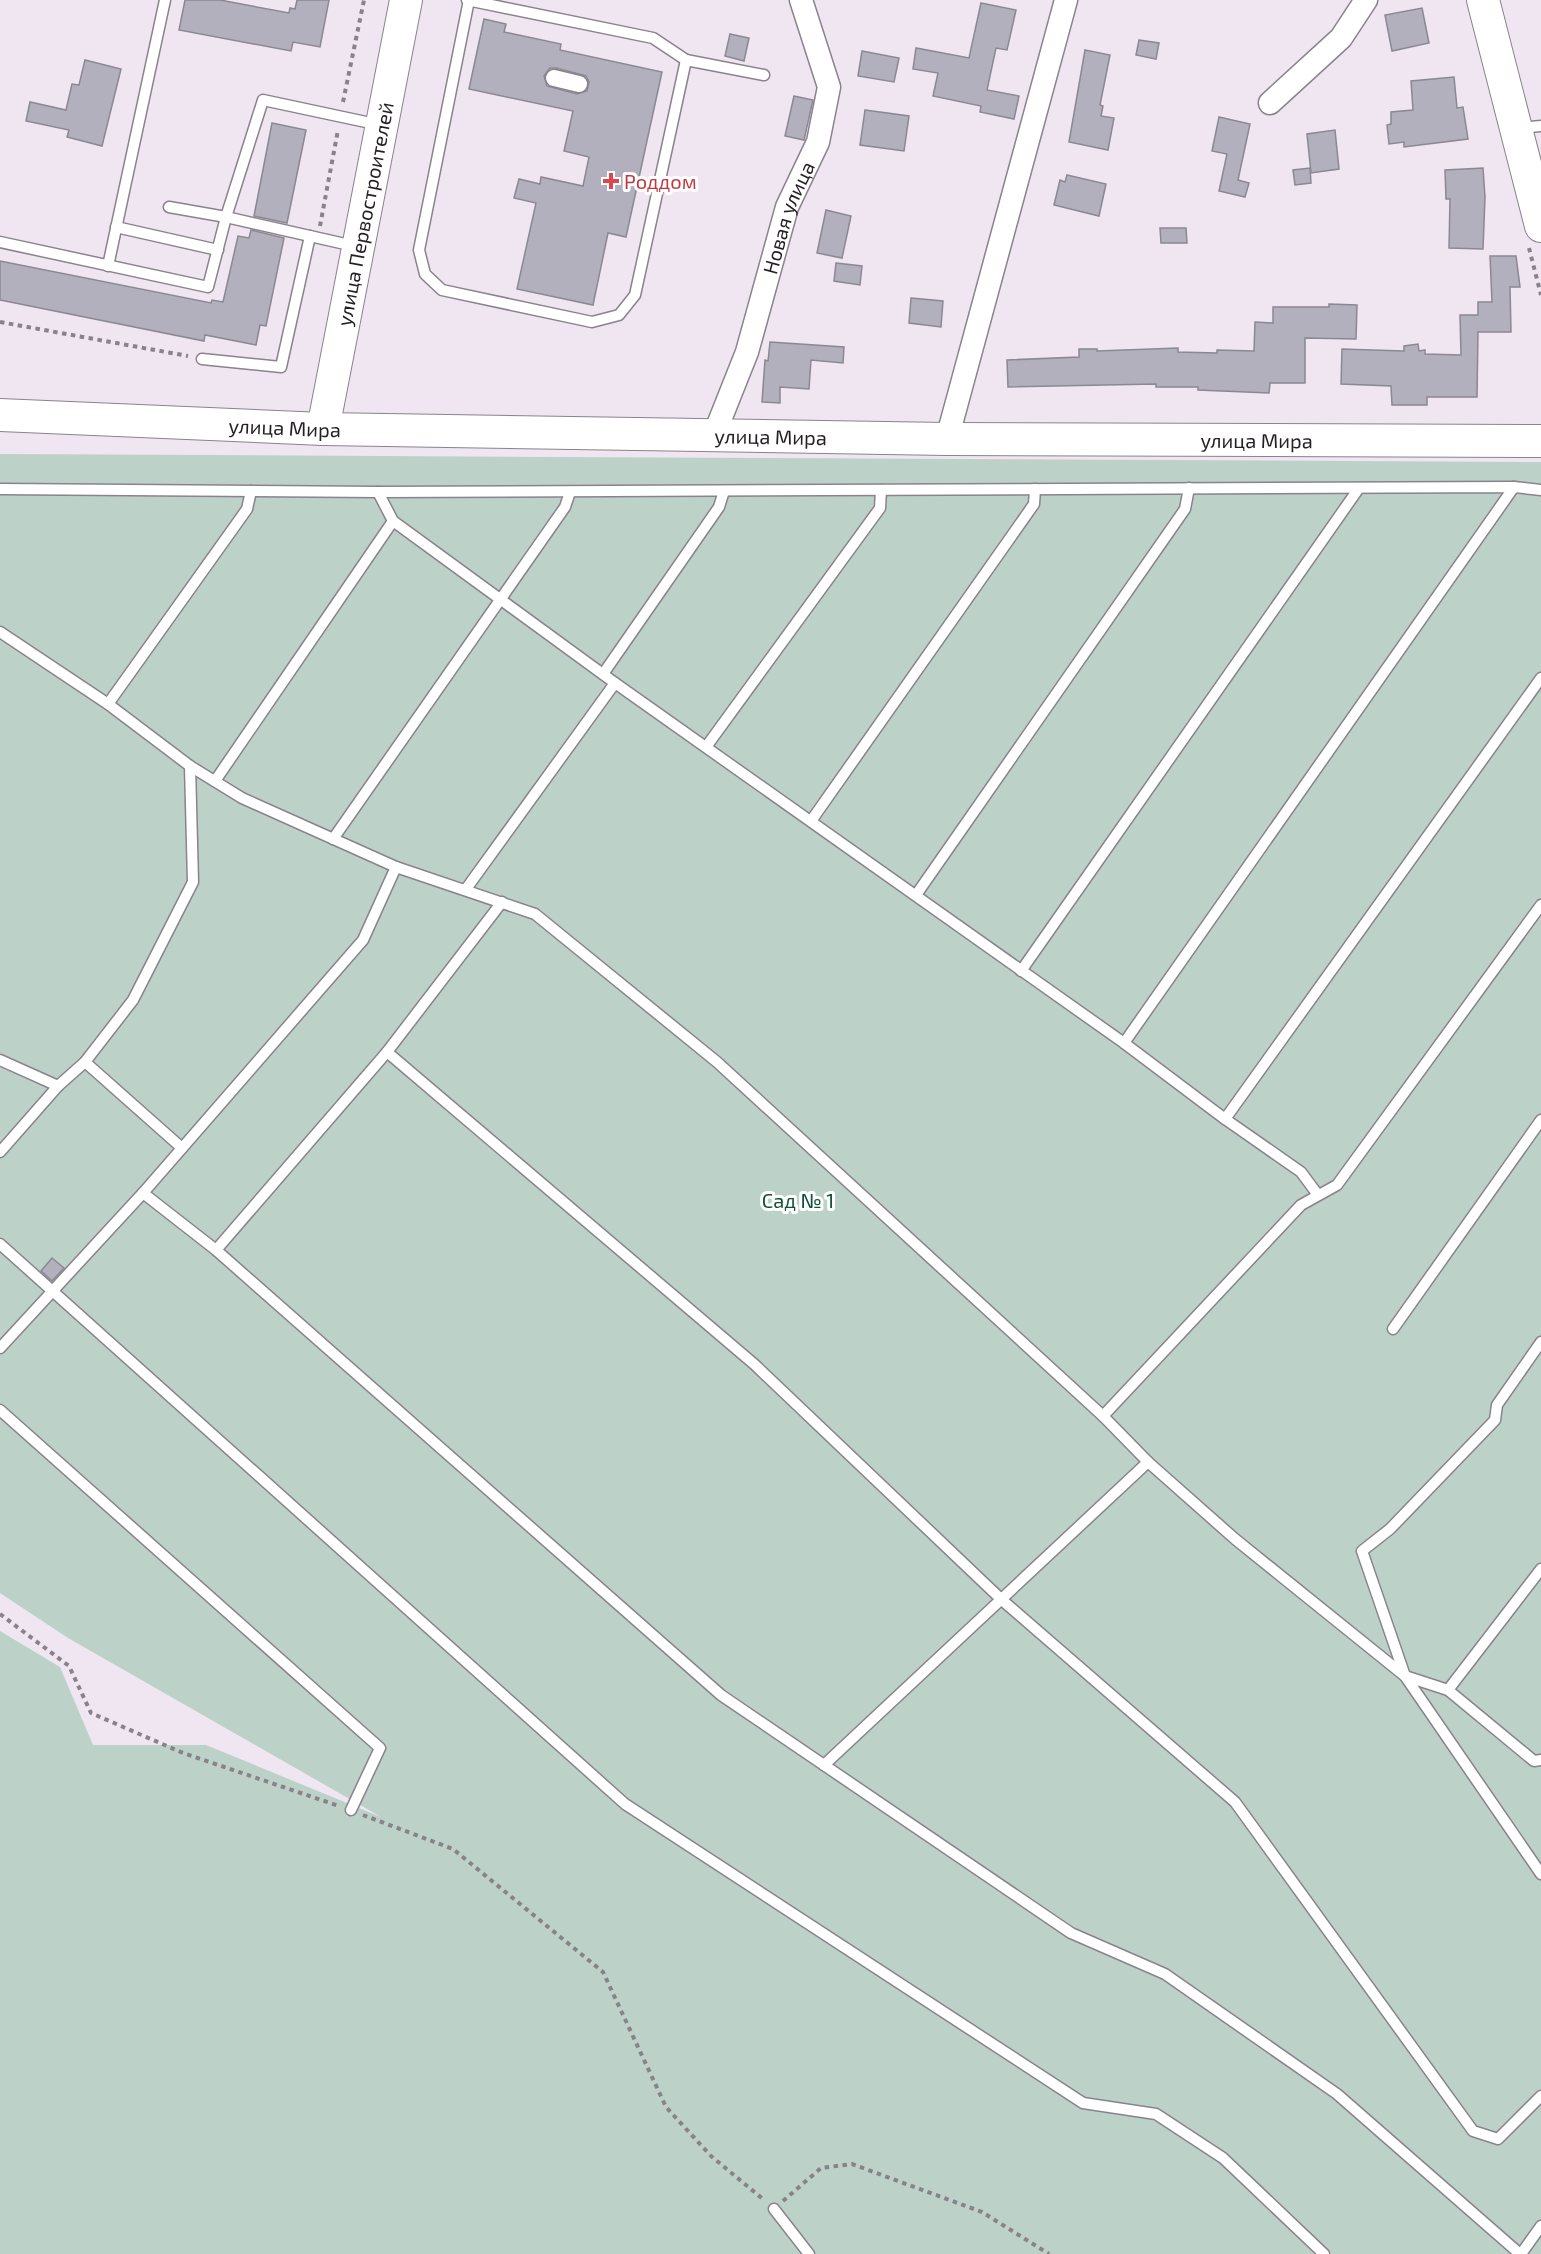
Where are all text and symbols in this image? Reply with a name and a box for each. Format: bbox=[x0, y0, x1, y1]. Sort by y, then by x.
street label: улица Первостроителей bbox=[331, 100, 398, 328]
street label: Новая улица bbox=[757, 157, 819, 277]
place label: Роддом bbox=[624, 169, 697, 193]
marker: Роддом bbox=[602, 172, 620, 190]
street label: улица Мира bbox=[228, 413, 341, 441]
street label: улица Мира bbox=[714, 423, 827, 449]
street label: улица Мира bbox=[1200, 428, 1313, 453]
park label: Сад № 1 bbox=[762, 1188, 834, 1212]

